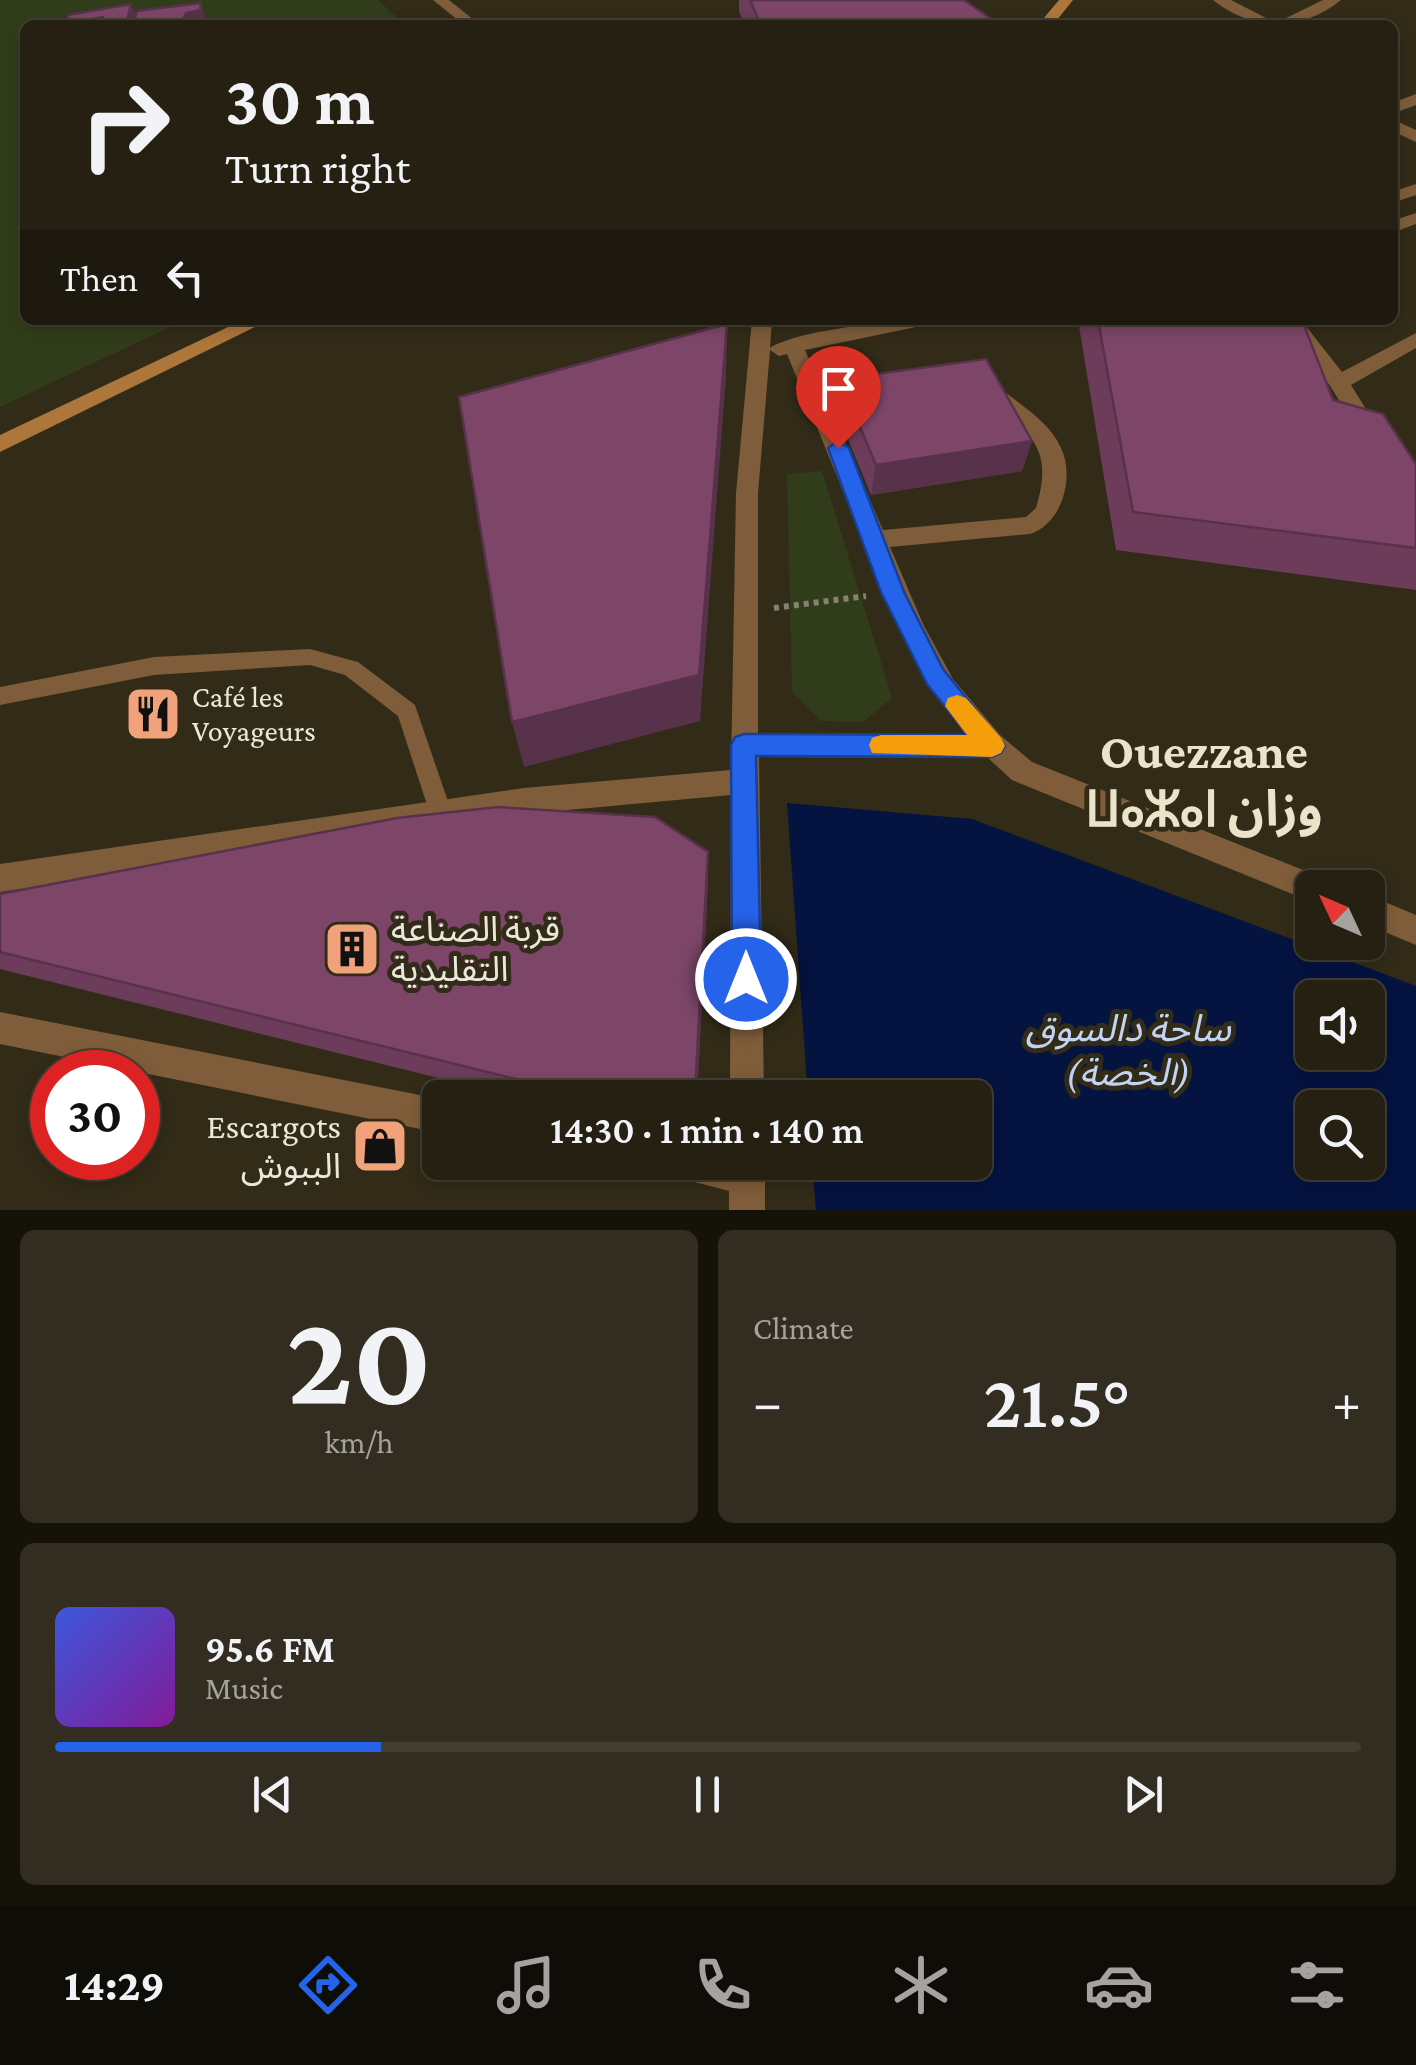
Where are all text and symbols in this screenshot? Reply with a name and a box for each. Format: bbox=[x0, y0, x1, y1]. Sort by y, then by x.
icon: right bbox=[60, 60, 190, 190]
text: 30 m bbox=[225, 61, 374, 139]
text: Turn right bbox=[225, 143, 410, 193]
icon: left bbox=[158, 250, 213, 305]
text: Then bbox=[60, 257, 138, 299]
pin bbox=[796, 346, 881, 449]
icon: arrive bbox=[811, 361, 866, 416]
place label: Café les Voyageurs bbox=[192, 680, 316, 748]
restaurant icon: Café les Voyageurs bbox=[123, 684, 183, 744]
district label: Ouezzane ⵡⴰⵣⴰⵏ وزان bbox=[1085, 723, 1323, 838]
north arrow bbox=[1295, 870, 1385, 960]
map controls bbox=[1295, 870, 1385, 1180]
place label: قربة الصناعة التقليدية bbox=[391, 910, 560, 989]
building icon: قربة الصناعة التقليدية bbox=[322, 919, 382, 979]
position arrow bbox=[694, 927, 798, 1031]
button: sound bbox=[1295, 980, 1385, 1070]
water label: ساحة دالسوق (الخصة) bbox=[1025, 1007, 1232, 1094]
speed limit sign: 30 bbox=[30, 1050, 160, 1180]
button: search bbox=[1295, 1090, 1385, 1180]
place label: Escargots الببوش bbox=[207, 1107, 341, 1186]
text: 14:30 · 1 min · 140 m bbox=[550, 1109, 864, 1151]
shop icon: Escargots الببوش bbox=[350, 1116, 410, 1176]
text: 20 bbox=[286, 1286, 432, 1431]
text: Climate bbox=[753, 1310, 854, 1346]
text: 21.5° bbox=[984, 1360, 1130, 1443]
text: − bbox=[753, 1372, 782, 1433]
text: + bbox=[1332, 1372, 1361, 1433]
text: km/h bbox=[325, 1424, 394, 1460]
text: 95.6 FM bbox=[205, 1628, 335, 1670]
text: Music bbox=[205, 1670, 283, 1706]
icon: previous bbox=[245, 1767, 300, 1822]
icon: pause bbox=[680, 1767, 735, 1822]
icon: next bbox=[1116, 1767, 1171, 1822]
icon: directions bbox=[293, 1950, 363, 2020]
icon: music bbox=[491, 1950, 561, 2020]
icon: phone bbox=[688, 1950, 758, 2020]
icon: climate bbox=[886, 1950, 956, 2020]
icon: car bbox=[1084, 1950, 1154, 2020]
icon: filters bbox=[1282, 1950, 1352, 2020]
text: 14:29 bbox=[64, 1960, 165, 2010]

